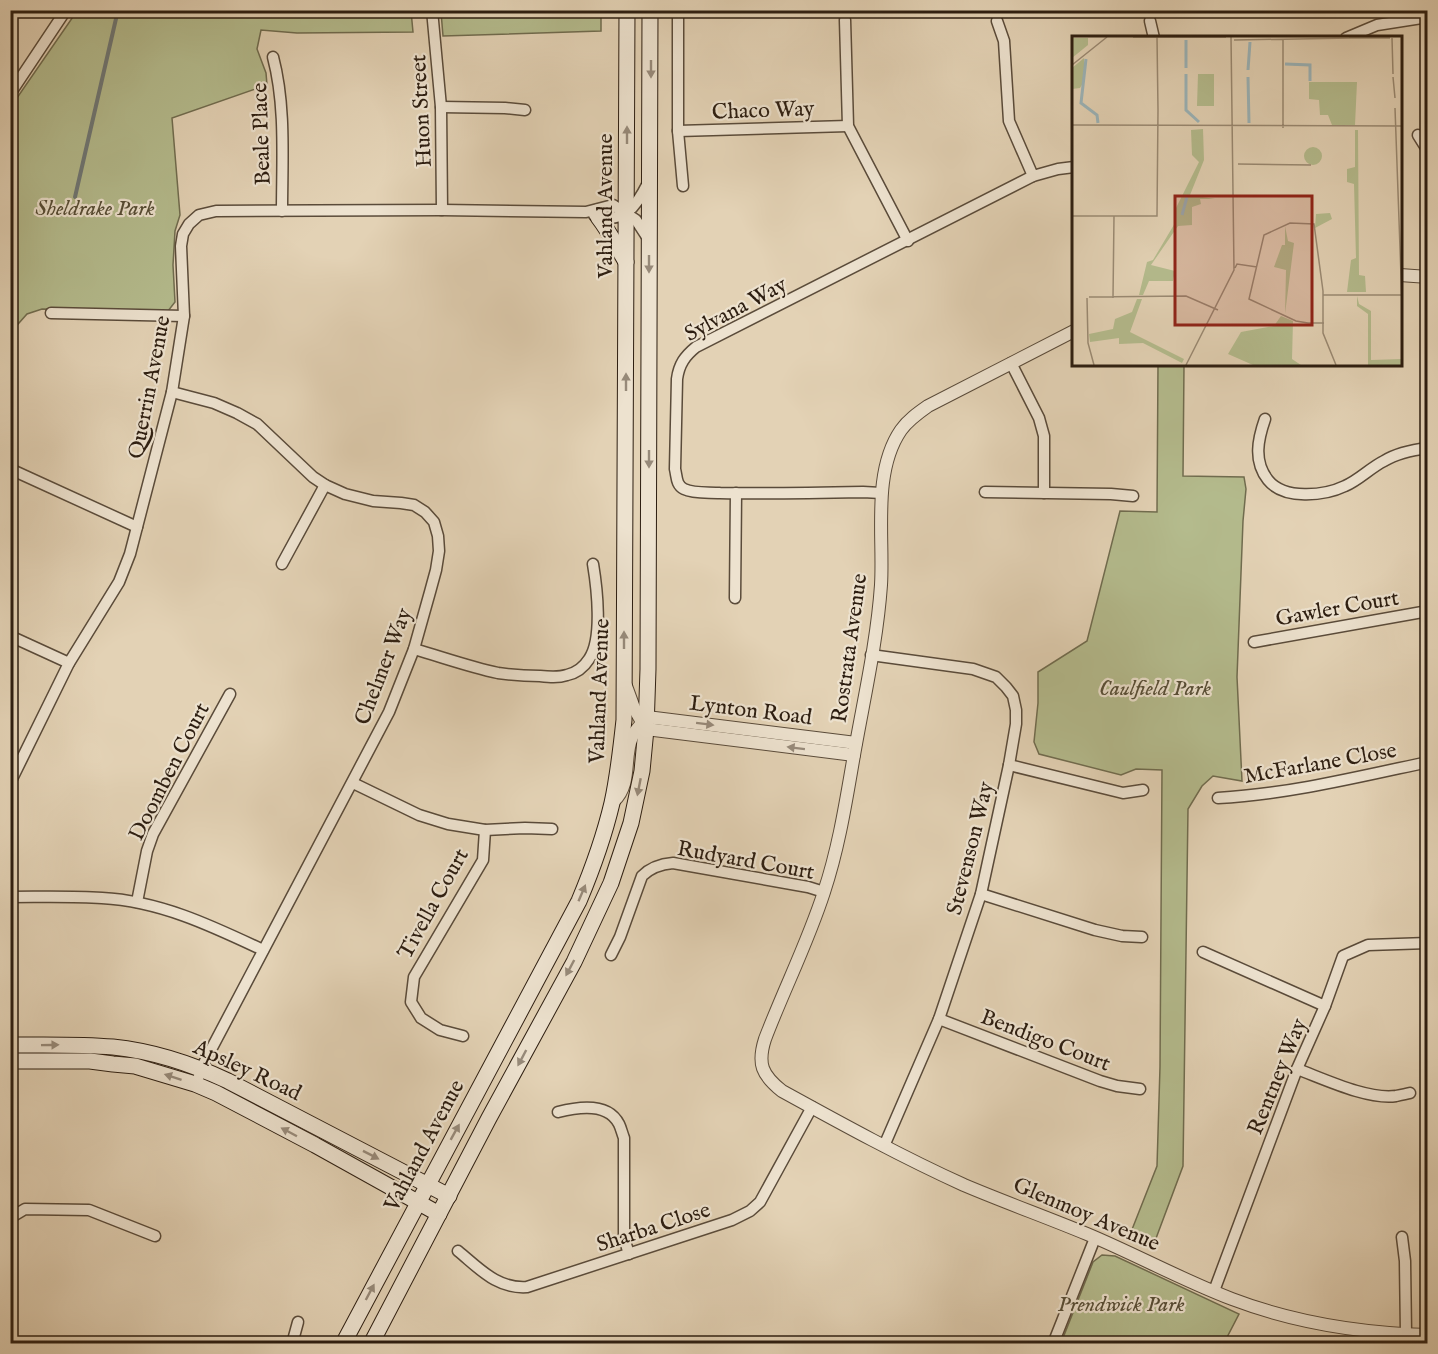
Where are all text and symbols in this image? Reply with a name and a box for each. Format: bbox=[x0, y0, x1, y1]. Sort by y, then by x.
inset map bbox=[1072, 36, 1402, 366]
street label: Huon Street bbox=[405, 53, 439, 168]
one-way arrow bbox=[646, 59, 656, 78]
street label: Beale Place bbox=[246, 82, 278, 186]
street label: Chaco Way bbox=[711, 95, 815, 127]
one-way arrow bbox=[622, 126, 632, 145]
street label: Vahland Avenue bbox=[592, 133, 620, 280]
park label: Sheldrake Park bbox=[35, 195, 155, 223]
one-way arrow bbox=[644, 254, 654, 273]
street label: Sylvana Way bbox=[680, 271, 792, 348]
street label: Querrin Avenue bbox=[122, 313, 178, 461]
one-way arrow bbox=[621, 373, 631, 392]
one-way arrow bbox=[644, 449, 654, 468]
street label: Rostrata Avenue bbox=[826, 572, 874, 725]
street label: Gawler Court bbox=[1274, 584, 1402, 634]
street label: Chelmer Way bbox=[349, 604, 419, 729]
street label: Vahland Avenue bbox=[583, 618, 617, 765]
one-way arrow bbox=[619, 631, 629, 650]
park label: Caulfield Park bbox=[1099, 675, 1211, 703]
street label: Lynton Road bbox=[688, 690, 814, 732]
street label: Doomben Court bbox=[123, 698, 217, 846]
one-way arrow bbox=[695, 720, 714, 729]
street label: McFarlane Close bbox=[1242, 737, 1399, 791]
one-way arrow bbox=[786, 743, 805, 753]
one-way arrow bbox=[634, 777, 643, 796]
street label: Stevenson Way bbox=[941, 779, 1001, 918]
street label: Rudyard Court bbox=[675, 835, 817, 887]
street label: Tivella Court bbox=[392, 843, 476, 964]
one-way arrow bbox=[577, 883, 587, 901]
one-way arrow bbox=[565, 960, 575, 977]
street label: Bendigo Court bbox=[976, 1003, 1115, 1079]
street label: Rentney Way bbox=[1242, 1014, 1314, 1139]
street label: Apsley Road bbox=[188, 1033, 306, 1108]
one-way arrow bbox=[41, 1040, 60, 1050]
one-way arrow bbox=[517, 1049, 527, 1066]
one-way arrow bbox=[164, 1072, 182, 1081]
street label: Vahland Avenue bbox=[378, 1075, 471, 1218]
one-way arrow bbox=[450, 1124, 460, 1141]
one-way arrow bbox=[281, 1127, 298, 1137]
one-way arrow bbox=[362, 1150, 379, 1160]
street label: Glenmoy Avenue bbox=[1009, 1171, 1164, 1258]
street label: Sharba Close bbox=[593, 1196, 714, 1259]
one-way arrow bbox=[365, 1283, 375, 1301]
park label: Prendwick Park bbox=[1058, 1291, 1185, 1319]

